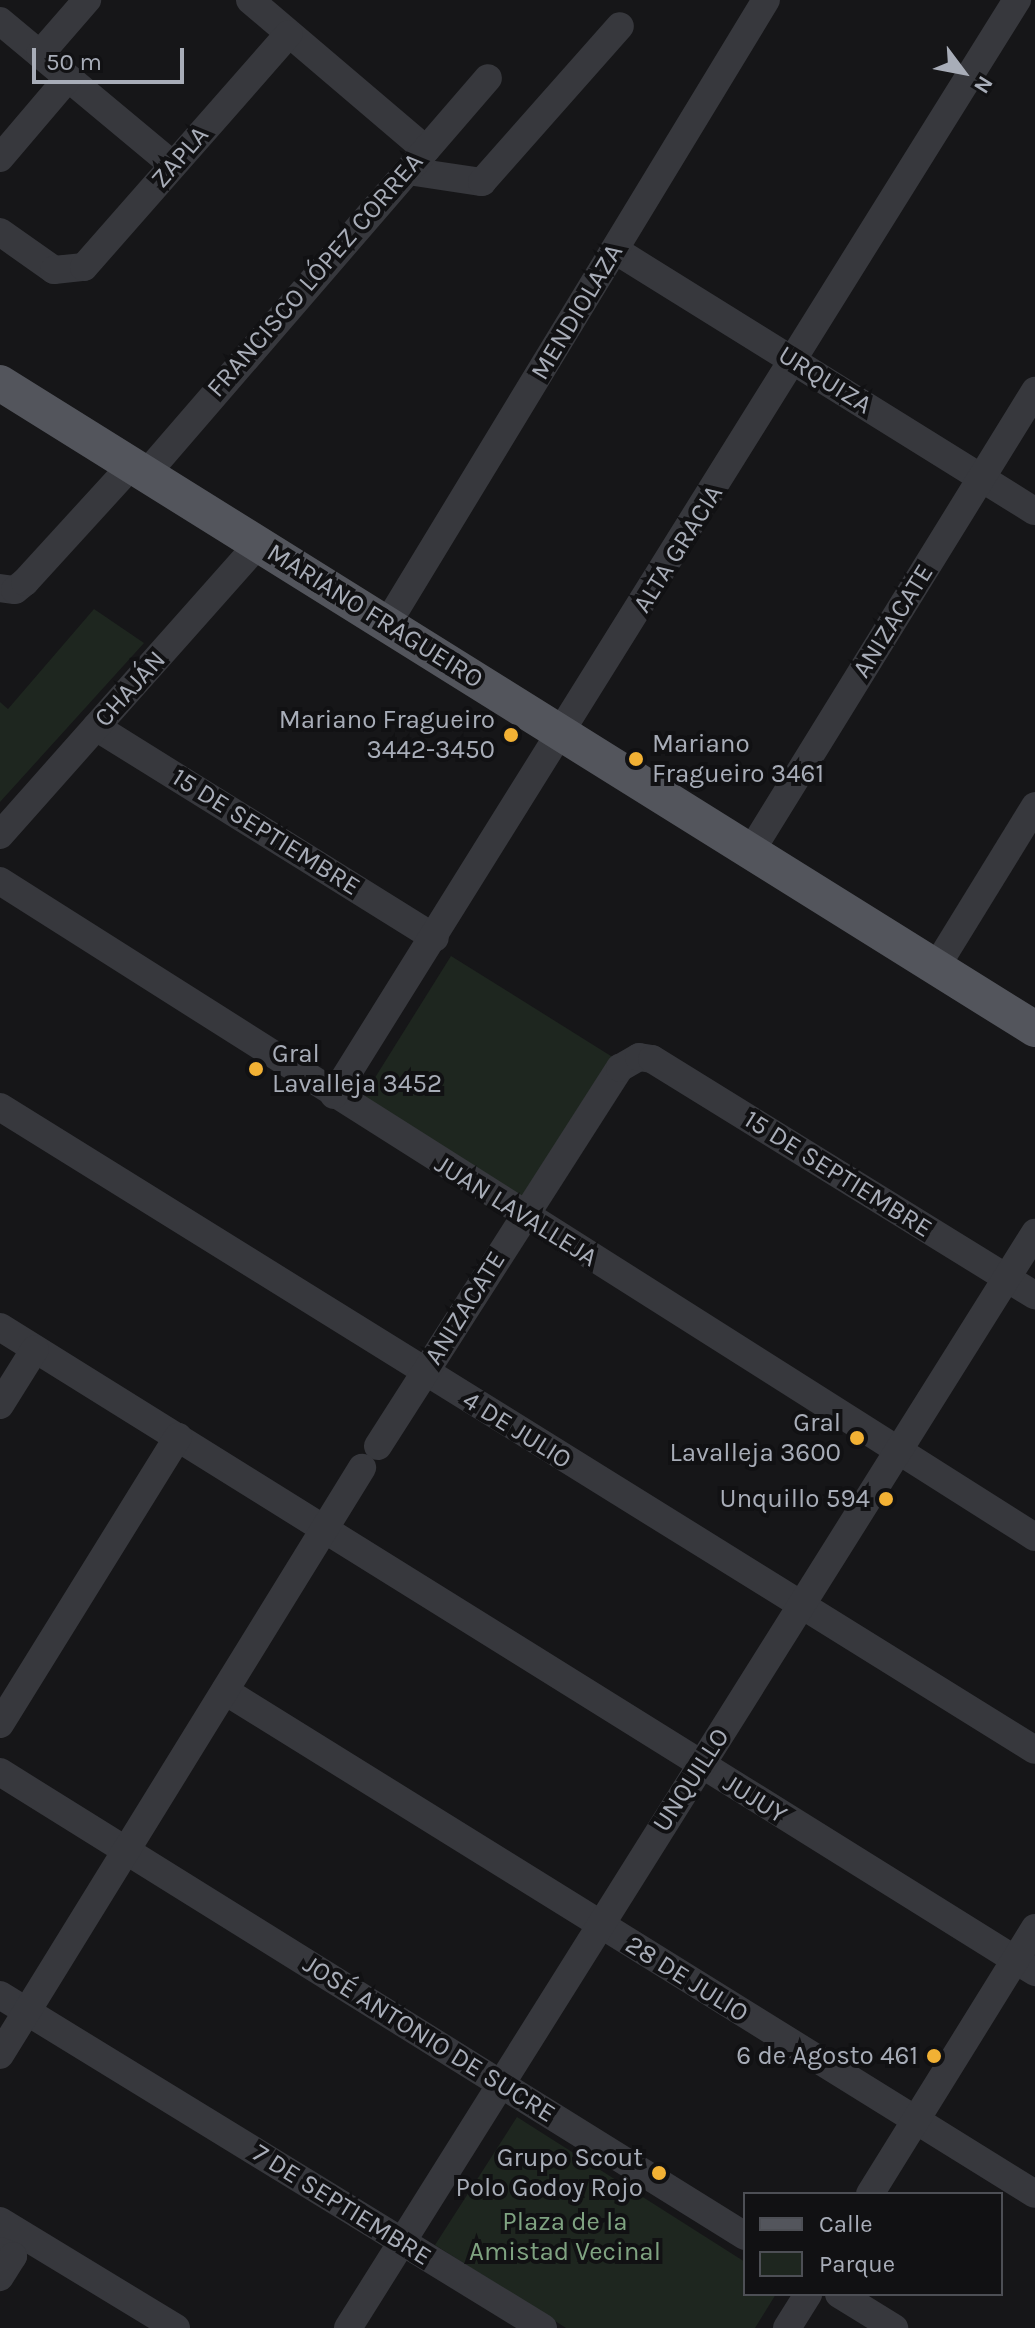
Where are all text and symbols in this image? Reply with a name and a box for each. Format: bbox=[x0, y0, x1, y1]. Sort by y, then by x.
scale bar bbox=[36, 32, 188, 82]
north arrow bbox=[923, 32, 1003, 112]
text: 50 m bbox=[46, 48, 102, 76]
text: N bbox=[968, 71, 999, 98]
street label: ZAPLA bbox=[145, 120, 215, 194]
street label: FRANCISCO LÓPEZ CORREA bbox=[200, 146, 430, 404]
street label: MENDIOLAZA bbox=[524, 238, 630, 386]
street label: URQUIZA bbox=[772, 339, 878, 421]
street label: ALTA GRACIA bbox=[626, 479, 730, 619]
street label: MARIANO FRAGUEIRO bbox=[261, 537, 489, 695]
street label: ANIZACATE bbox=[846, 559, 940, 683]
street label: CHAJÁN bbox=[88, 645, 172, 733]
place label: Mariano Fragueiro 3442-3450 bbox=[279, 704, 495, 766]
marker: Mariano Fragueiro 3442-3450 bbox=[502, 726, 520, 744]
place label: Mariano Fragueiro 3461 bbox=[652, 728, 824, 790]
marker: Mariano Fragueiro 3461 bbox=[627, 750, 645, 768]
street label: 15 DE SEPTIEMBRE bbox=[166, 762, 366, 902]
place label: Gral Lavalleja 3452 bbox=[272, 1038, 442, 1100]
marker: Gral Lavalleja 3452 bbox=[247, 1060, 265, 1078]
street label: 15 DE SEPTIEMBRE bbox=[738, 1104, 938, 1244]
street label: JUAN LAVALLEJA bbox=[429, 1149, 603, 1273]
street label: ANIZACATE bbox=[418, 1246, 512, 1370]
street label: 4 DE JULIO bbox=[457, 1384, 577, 1476]
place label: Gral Lavalleja 3600 bbox=[670, 1407, 841, 1468]
marker: Gral Lavalleja 3600 bbox=[848, 1429, 866, 1447]
place label: Unquillo 594 bbox=[719, 1483, 870, 1515]
marker: Unquillo 594 bbox=[877, 1490, 895, 1508]
street label: UNQUILLO bbox=[646, 1722, 736, 1838]
street label: JUJUY bbox=[717, 1767, 793, 1831]
street label: 28 DE JULIO bbox=[620, 1929, 754, 2029]
street label: JOSÉ ANTONIO DE SUCRE bbox=[297, 1949, 561, 2129]
place label: 6 de Agosto 461 bbox=[736, 2040, 918, 2072]
marker: 6 de Agosto 461 bbox=[925, 2047, 943, 2065]
street label: 7 DE SEPTIEMBRE bbox=[247, 2138, 437, 2272]
place label: Grupo Scout Polo Godoy Rojo bbox=[455, 2142, 643, 2204]
marker: Grupo Scout Polo Godoy Rojo bbox=[650, 2164, 668, 2182]
legend bbox=[743, 2192, 1003, 2296]
park label: Plaza de la Amistad Vecinal bbox=[469, 2206, 661, 2268]
text: Calle bbox=[819, 2210, 873, 2238]
text: Parque bbox=[819, 2250, 895, 2278]

